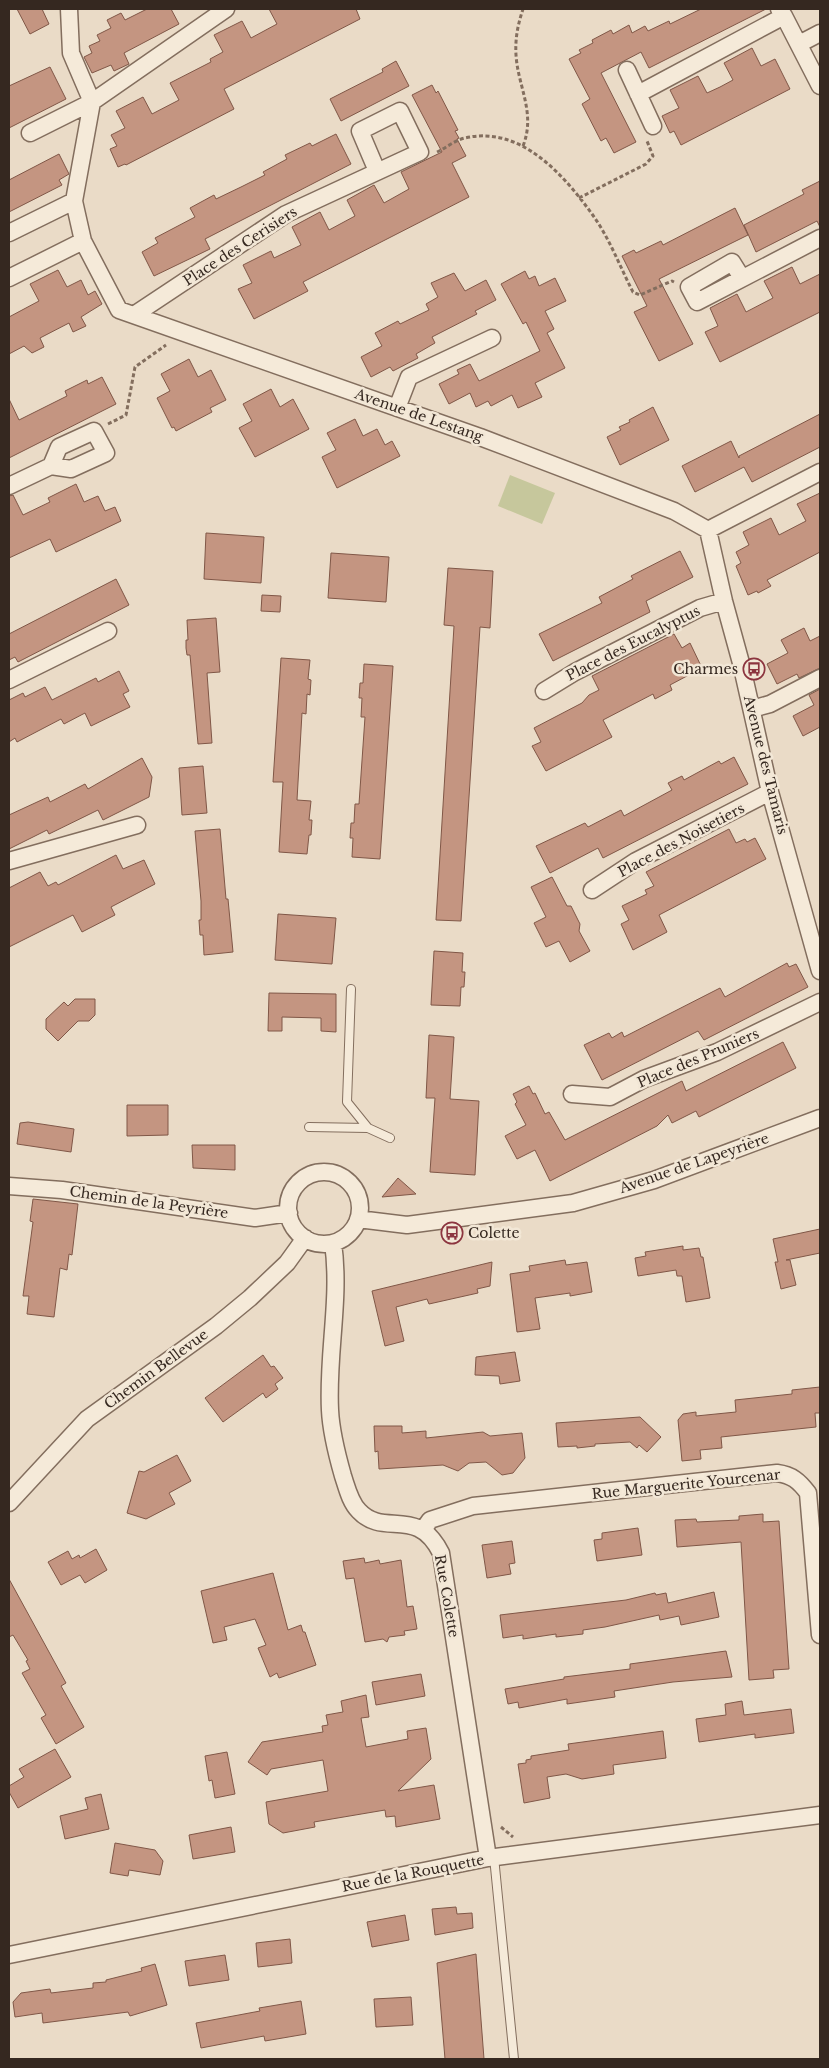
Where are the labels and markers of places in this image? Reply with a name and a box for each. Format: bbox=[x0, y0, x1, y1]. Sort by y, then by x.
bus stop icon: Charmes bbox=[742, 657, 766, 681]
place label: Charmes bbox=[673, 660, 738, 678]
bus stop icon: Colette bbox=[440, 1221, 464, 1245]
place label: Colette bbox=[468, 1224, 520, 1242]

